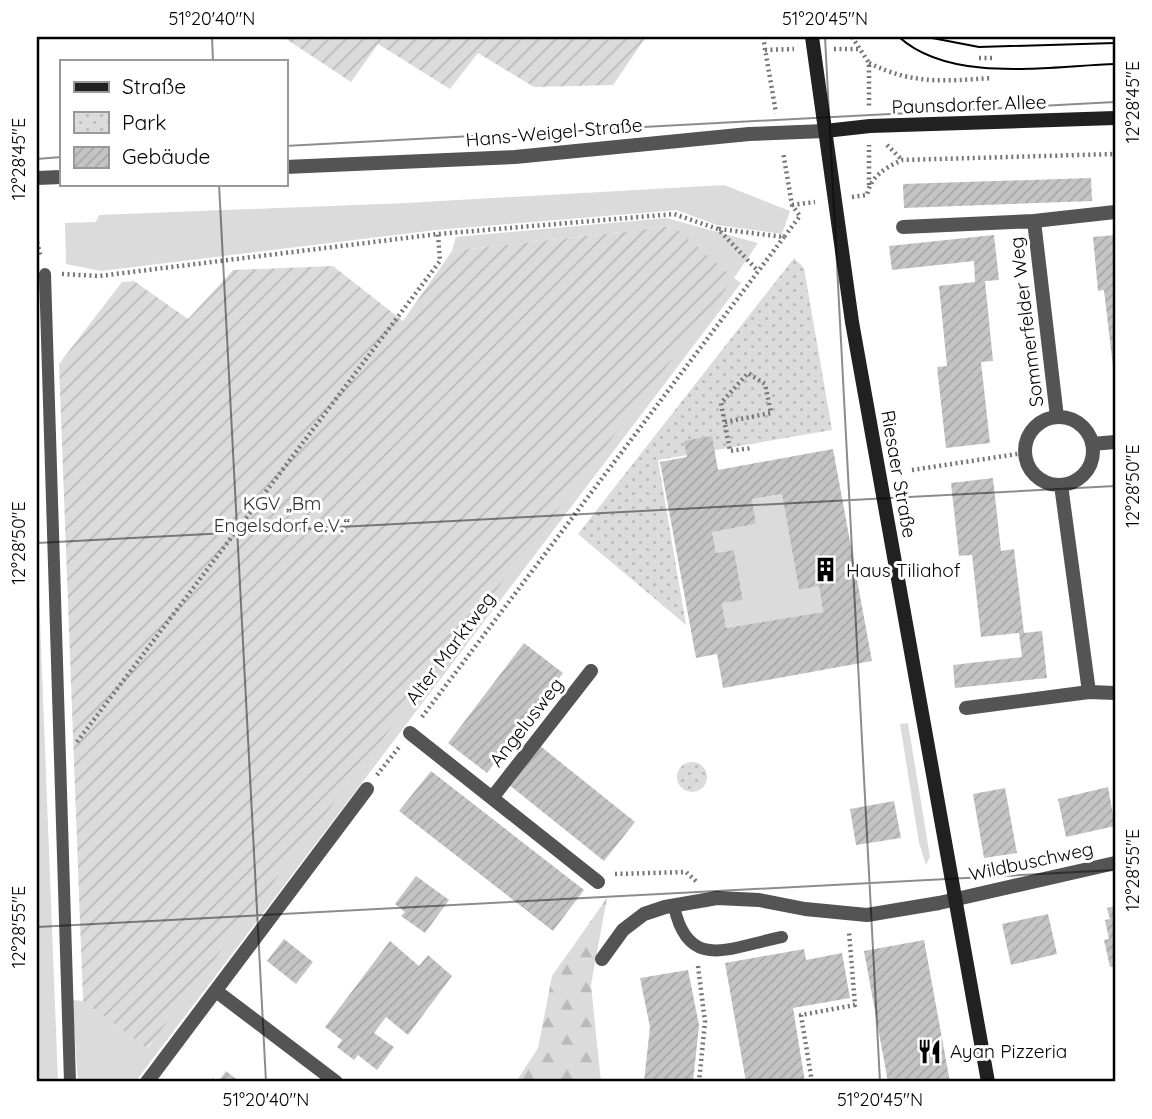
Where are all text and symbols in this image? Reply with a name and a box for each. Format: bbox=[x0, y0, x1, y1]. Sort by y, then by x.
text: 51°20'40"N bbox=[169, 7, 255, 30]
text: 51°20'45"N bbox=[782, 7, 868, 30]
legend bbox=[60, 60, 287, 186]
text: 12°28'45"E bbox=[1121, 61, 1144, 143]
text: Straße bbox=[122, 73, 186, 99]
street label: Paunsdorfer Allee bbox=[891, 89, 1047, 119]
text: Park bbox=[122, 109, 166, 135]
street label: Hans-Weigel-Straße bbox=[465, 112, 643, 152]
text: 12°28'45"E bbox=[7, 118, 30, 200]
text: Gebäude bbox=[122, 143, 210, 169]
street label: Sommerfelder Weg bbox=[1004, 236, 1048, 408]
street label: Riesaer Straße bbox=[876, 408, 922, 540]
text: 12°28'50"E bbox=[1121, 444, 1144, 528]
park label: KGV „Bm Engelsdorf e.V.“ bbox=[214, 491, 350, 537]
text: 12°28'50"E bbox=[7, 501, 30, 585]
building icon: Haus Tiliahof bbox=[812, 556, 840, 584]
place label: Haus Tiliahof bbox=[846, 558, 961, 582]
street label: Alter Marktweg bbox=[400, 587, 500, 709]
street label: Angelusweg bbox=[484, 673, 568, 771]
text: 12°28'55"E bbox=[1121, 829, 1144, 911]
street label: Wildbuschweg bbox=[966, 836, 1096, 886]
text: 12°28'55"E bbox=[7, 886, 30, 968]
restaurant icon: Ayan Pizzeria bbox=[916, 1037, 944, 1065]
place label: Ayan Pizzeria bbox=[950, 1039, 1067, 1063]
text: 51°20'40"N bbox=[223, 1088, 309, 1111]
text: 51°20'45"N bbox=[837, 1088, 923, 1111]

